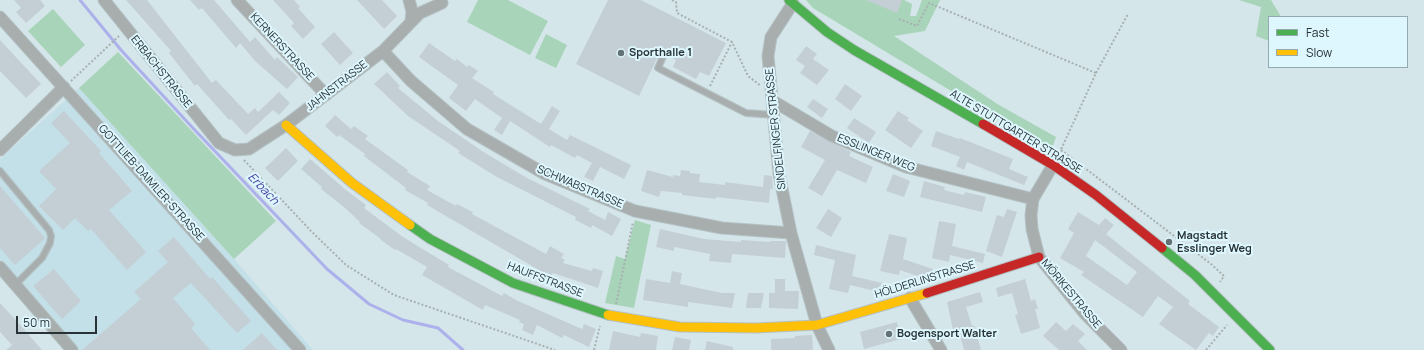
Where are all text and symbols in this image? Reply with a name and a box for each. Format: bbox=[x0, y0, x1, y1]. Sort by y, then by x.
street label: KERNERSTRASSE bbox=[247, 11, 317, 83]
legend bbox=[1268, 16, 1408, 68]
text: Fast bbox=[1306, 24, 1330, 41]
street label: ERBACHSTRASSE bbox=[128, 33, 194, 111]
text: Slow bbox=[1306, 44, 1332, 61]
place label: Sporthalle 1 bbox=[629, 46, 692, 60]
marker: Sporthalle 1 bbox=[616, 48, 626, 58]
street label: JAHNSTRASSE bbox=[304, 58, 370, 114]
street label: SINDELFINGER STRASSE bbox=[763, 68, 789, 190]
street label: ALTE STUTTGARTER STRASSE bbox=[948, 87, 1084, 177]
street label: GOTTLIEB-DAIMLER-STRASSE bbox=[95, 122, 207, 244]
street label: ESSLINGER WEG bbox=[835, 131, 917, 175]
street label: SCHWABSTRASSE bbox=[535, 163, 625, 211]
water label: Erbach bbox=[244, 170, 282, 208]
place label: Magstadt Esslinger Weg bbox=[1177, 229, 1252, 255]
marker: Magstadt Esslinger Weg bbox=[1164, 237, 1174, 247]
street label: MÖRIKESTRASSE bbox=[1038, 257, 1104, 331]
street label: HÖLDERLINSTRASSE bbox=[873, 258, 977, 302]
street label: HAUFFSTRASSE bbox=[505, 259, 585, 301]
scale bar bbox=[18, 308, 99, 334]
text: 50 m bbox=[23, 314, 50, 331]
place label: Bogensport Walter bbox=[897, 327, 997, 341]
marker: Bogensport Walter bbox=[884, 329, 894, 339]

